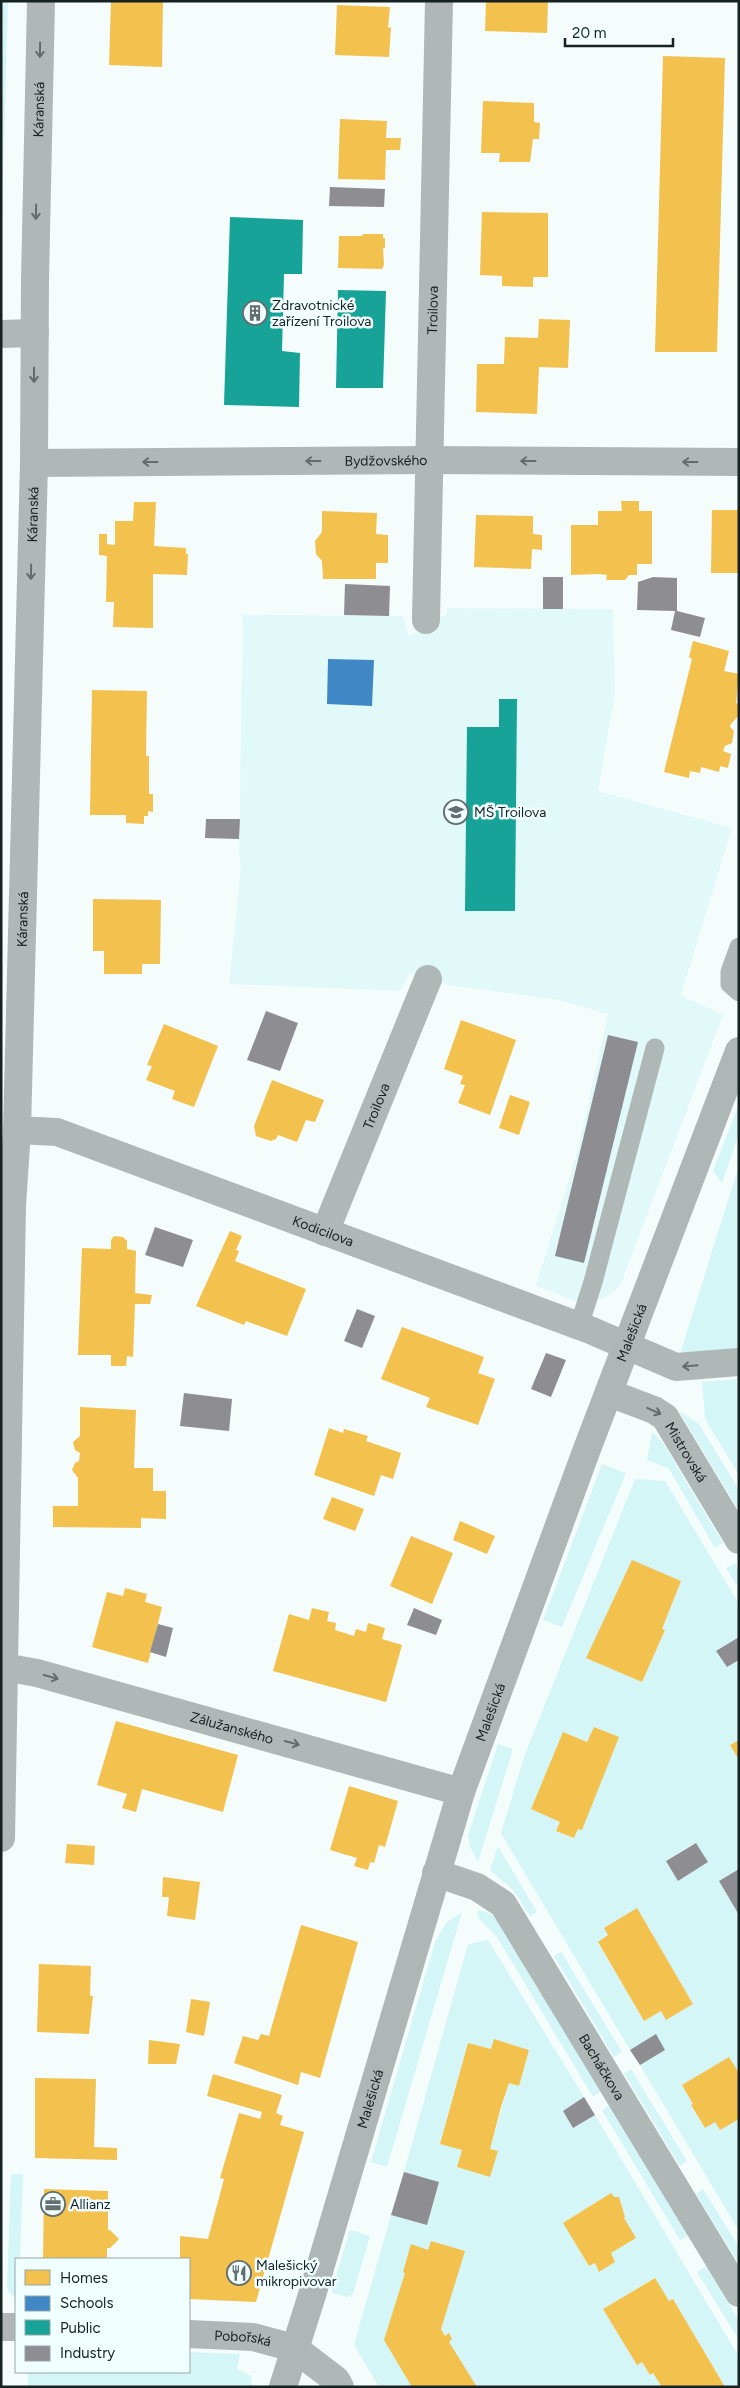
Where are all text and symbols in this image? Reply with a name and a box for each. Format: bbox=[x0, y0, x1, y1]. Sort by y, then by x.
scale bar bbox=[565, 15, 672, 47]
text: 20 m bbox=[572, 24, 606, 42]
one-way arrow bbox=[35, 42, 45, 58]
street label: Káranská bbox=[30, 82, 48, 137]
one-way arrow bbox=[32, 204, 41, 220]
street label: Troilova bbox=[424, 286, 442, 334]
place label: Zdravotnické zařízení Troilova bbox=[272, 297, 371, 330]
building icon: Zdravotnické zařízení Troilova bbox=[242, 300, 268, 326]
one-way arrow bbox=[29, 366, 39, 383]
street label: Bydžovského bbox=[345, 452, 427, 470]
one-way arrow bbox=[305, 456, 321, 466]
one-way arrow bbox=[520, 456, 536, 466]
one-way arrow bbox=[142, 457, 158, 467]
one-way arrow bbox=[682, 457, 698, 467]
street label: Káranská bbox=[24, 486, 42, 542]
one-way arrow bbox=[26, 564, 36, 580]
school or university icon: MŠ Troilova bbox=[443, 799, 469, 825]
place label: MŠ Troilova bbox=[474, 804, 546, 821]
street label: Káranská bbox=[14, 891, 32, 947]
street label: Troilova bbox=[360, 1081, 394, 1132]
street label: Kodicilova bbox=[290, 1212, 356, 1250]
street label: Malešická bbox=[613, 1301, 651, 1364]
one-way arrow bbox=[683, 1362, 699, 1371]
one-way arrow bbox=[646, 1407, 661, 1417]
street label: Mistrovská bbox=[661, 1419, 710, 1485]
one-way arrow bbox=[43, 1672, 59, 1682]
street label: Malešická bbox=[472, 1681, 509, 1744]
street label: Zálužanského bbox=[188, 1708, 275, 1748]
one-way arrow bbox=[284, 1739, 300, 1749]
street label: Bacháčkova bbox=[575, 2031, 628, 2104]
street label: Malešická bbox=[354, 2067, 387, 2131]
office icon: Allianz bbox=[40, 2191, 66, 2217]
place label: Allianz bbox=[70, 2196, 111, 2213]
place label: Malešický mikropivovar bbox=[256, 2257, 337, 2290]
legend bbox=[15, 2258, 190, 2373]
restaurant icon: Malešický mikropivovar bbox=[226, 2260, 252, 2286]
text: Homes bbox=[60, 2269, 108, 2287]
text: Schools bbox=[60, 2294, 113, 2312]
text: Public bbox=[60, 2319, 101, 2337]
street label: Pobořská bbox=[214, 2327, 273, 2351]
text: Industry bbox=[60, 2344, 115, 2362]

